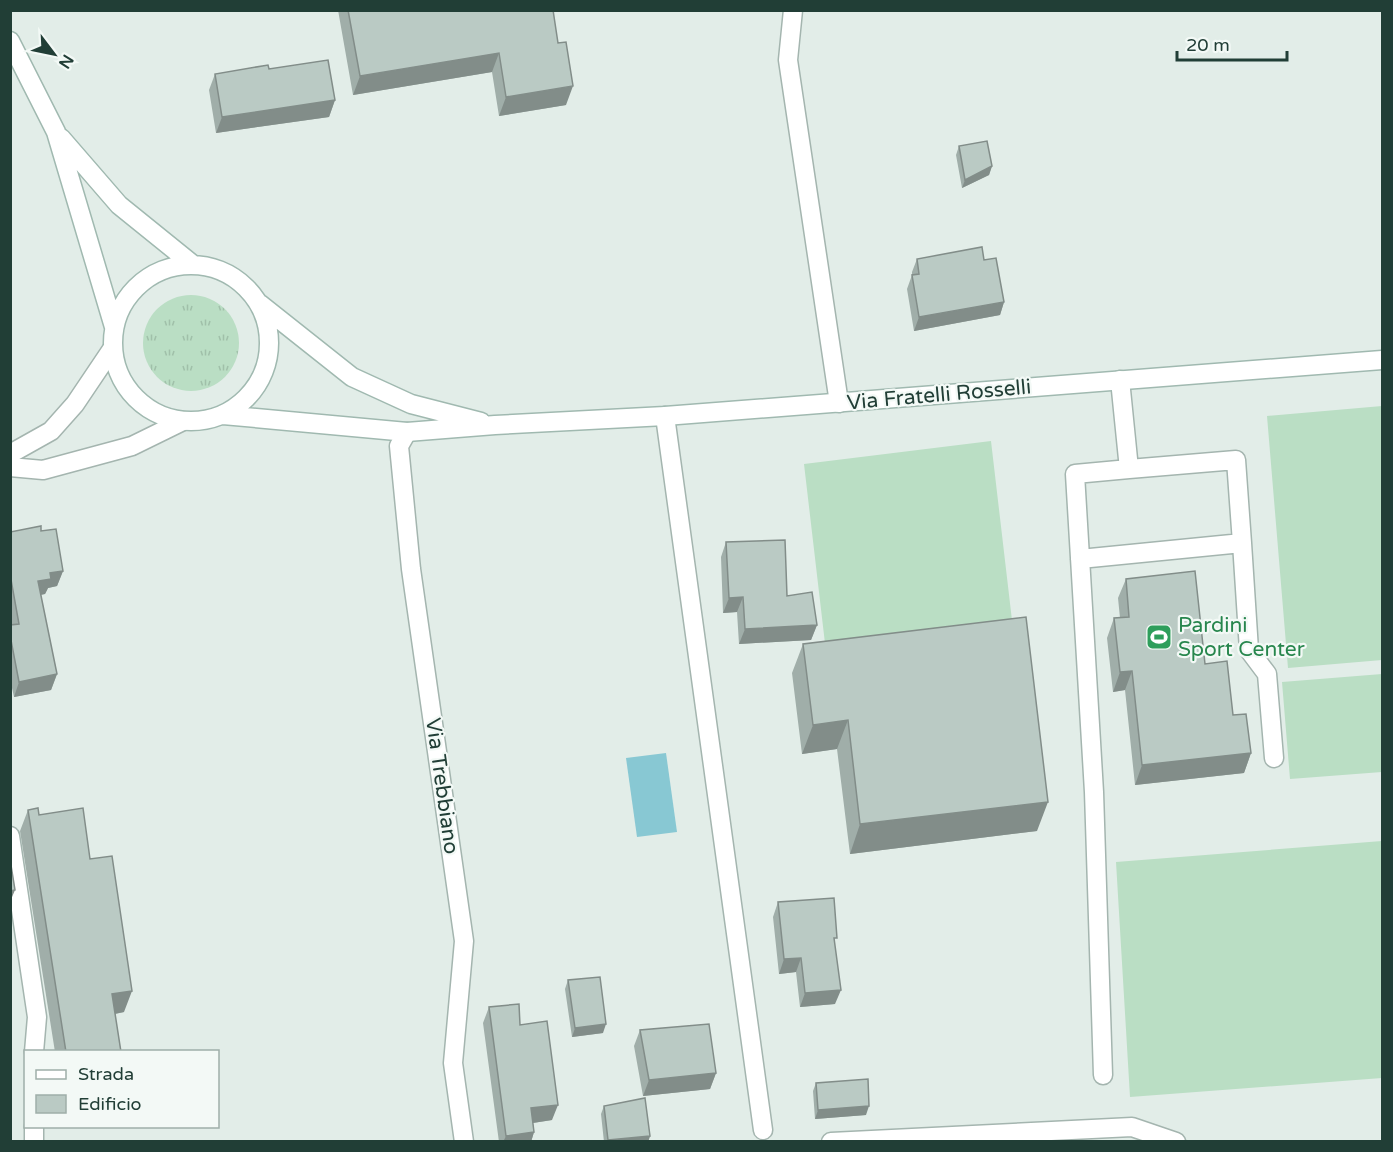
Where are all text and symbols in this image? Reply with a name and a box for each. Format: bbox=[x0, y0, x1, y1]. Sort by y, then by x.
north arrow bbox=[24, 24, 84, 84]
scale bar bbox=[1177, 24, 1286, 62]
text: 20 m bbox=[1186, 34, 1230, 56]
text: N bbox=[54, 51, 78, 72]
street label: Via Fratelli Rosselli bbox=[846, 374, 1032, 416]
place label: Pardini Sport Center bbox=[1178, 613, 1305, 662]
sports icon: Pardini Sport Center bbox=[1144, 622, 1174, 652]
street label: Via Trebbiano bbox=[420, 716, 464, 856]
legend bbox=[24, 1050, 219, 1128]
text: Strada bbox=[78, 1063, 134, 1085]
text: Edificio bbox=[78, 1093, 142, 1115]

